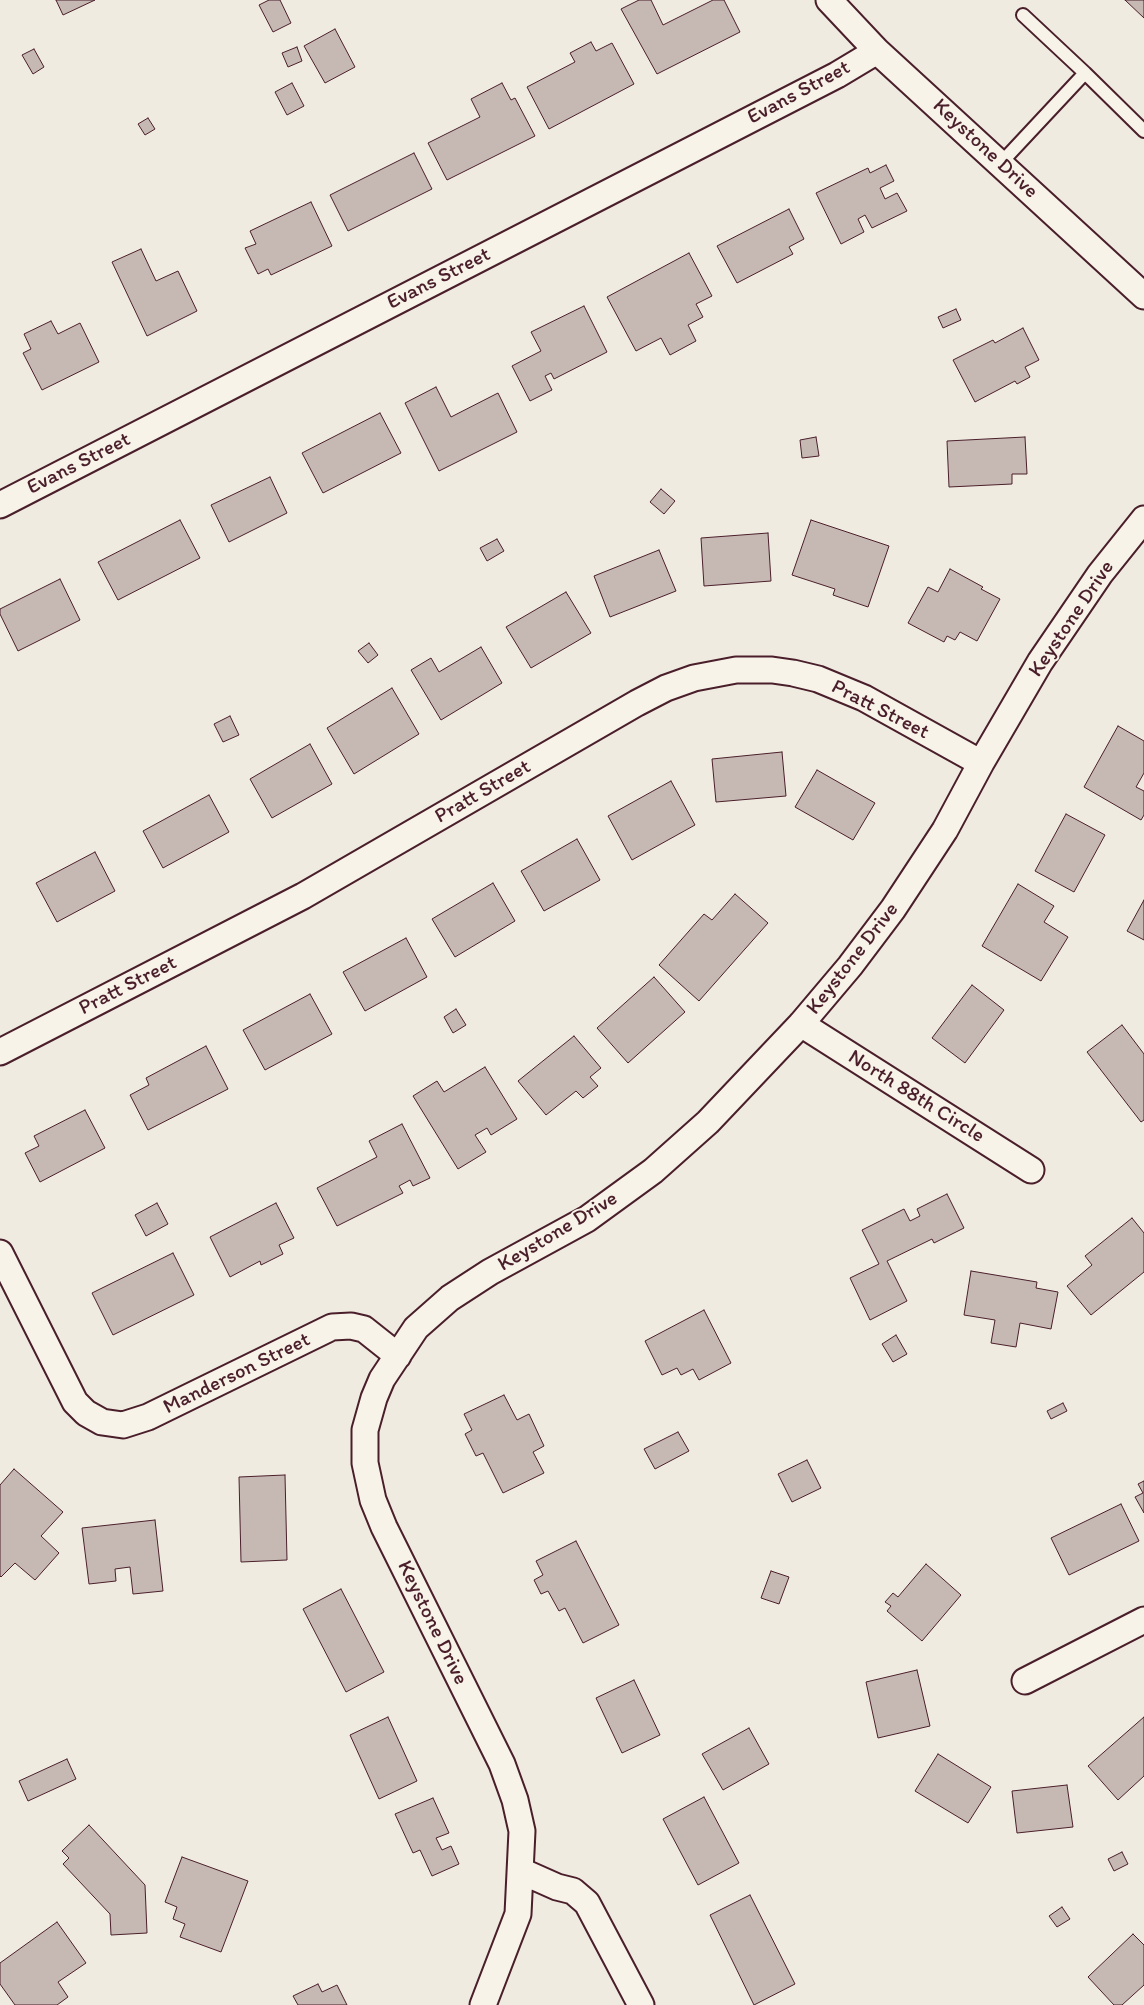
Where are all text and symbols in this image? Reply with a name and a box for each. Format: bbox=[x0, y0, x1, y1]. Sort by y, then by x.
street label: Evans Street bbox=[743, 55, 855, 131]
street label: Keystone Drive bbox=[927, 94, 1043, 204]
street label: Evans Street bbox=[383, 242, 495, 316]
street label: Evans Street bbox=[23, 427, 135, 501]
street label: Keystone Drive bbox=[1024, 556, 1120, 682]
street label: Pratt Street bbox=[827, 675, 933, 745]
street label: Pratt Street bbox=[431, 754, 535, 830]
street label: Keystone Drive bbox=[801, 898, 905, 1020]
street label: Pratt Street bbox=[75, 951, 181, 1021]
street label: North 88th Circle bbox=[843, 1045, 989, 1149]
street label: Keystone Drive bbox=[494, 1186, 622, 1278]
street label: Manderson Street bbox=[159, 1328, 315, 1420]
street label: Keystone Drive bbox=[391, 1557, 473, 1689]

